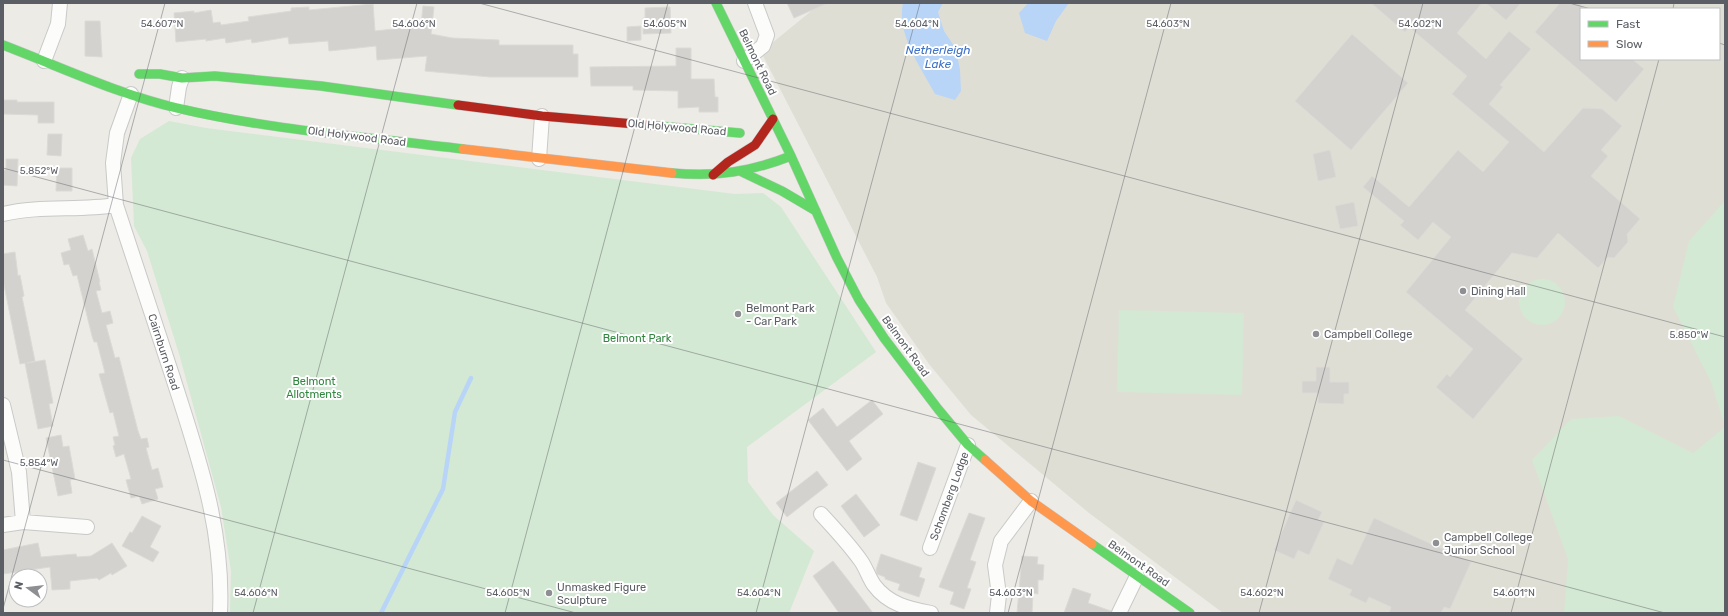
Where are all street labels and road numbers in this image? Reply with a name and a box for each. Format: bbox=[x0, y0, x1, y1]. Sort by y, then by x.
street label: Belmont Road bbox=[736, 27, 779, 97]
street label: Old Holywood Road bbox=[627, 117, 727, 138]
street label: Old Holywood Road bbox=[307, 124, 407, 149]
street label: Cairnburn Road bbox=[145, 312, 182, 392]
street label: Belmont Road bbox=[879, 313, 932, 379]
street label: Schomberg Lodge bbox=[927, 450, 972, 542]
street label: Belmont Road bbox=[1106, 537, 1172, 589]

